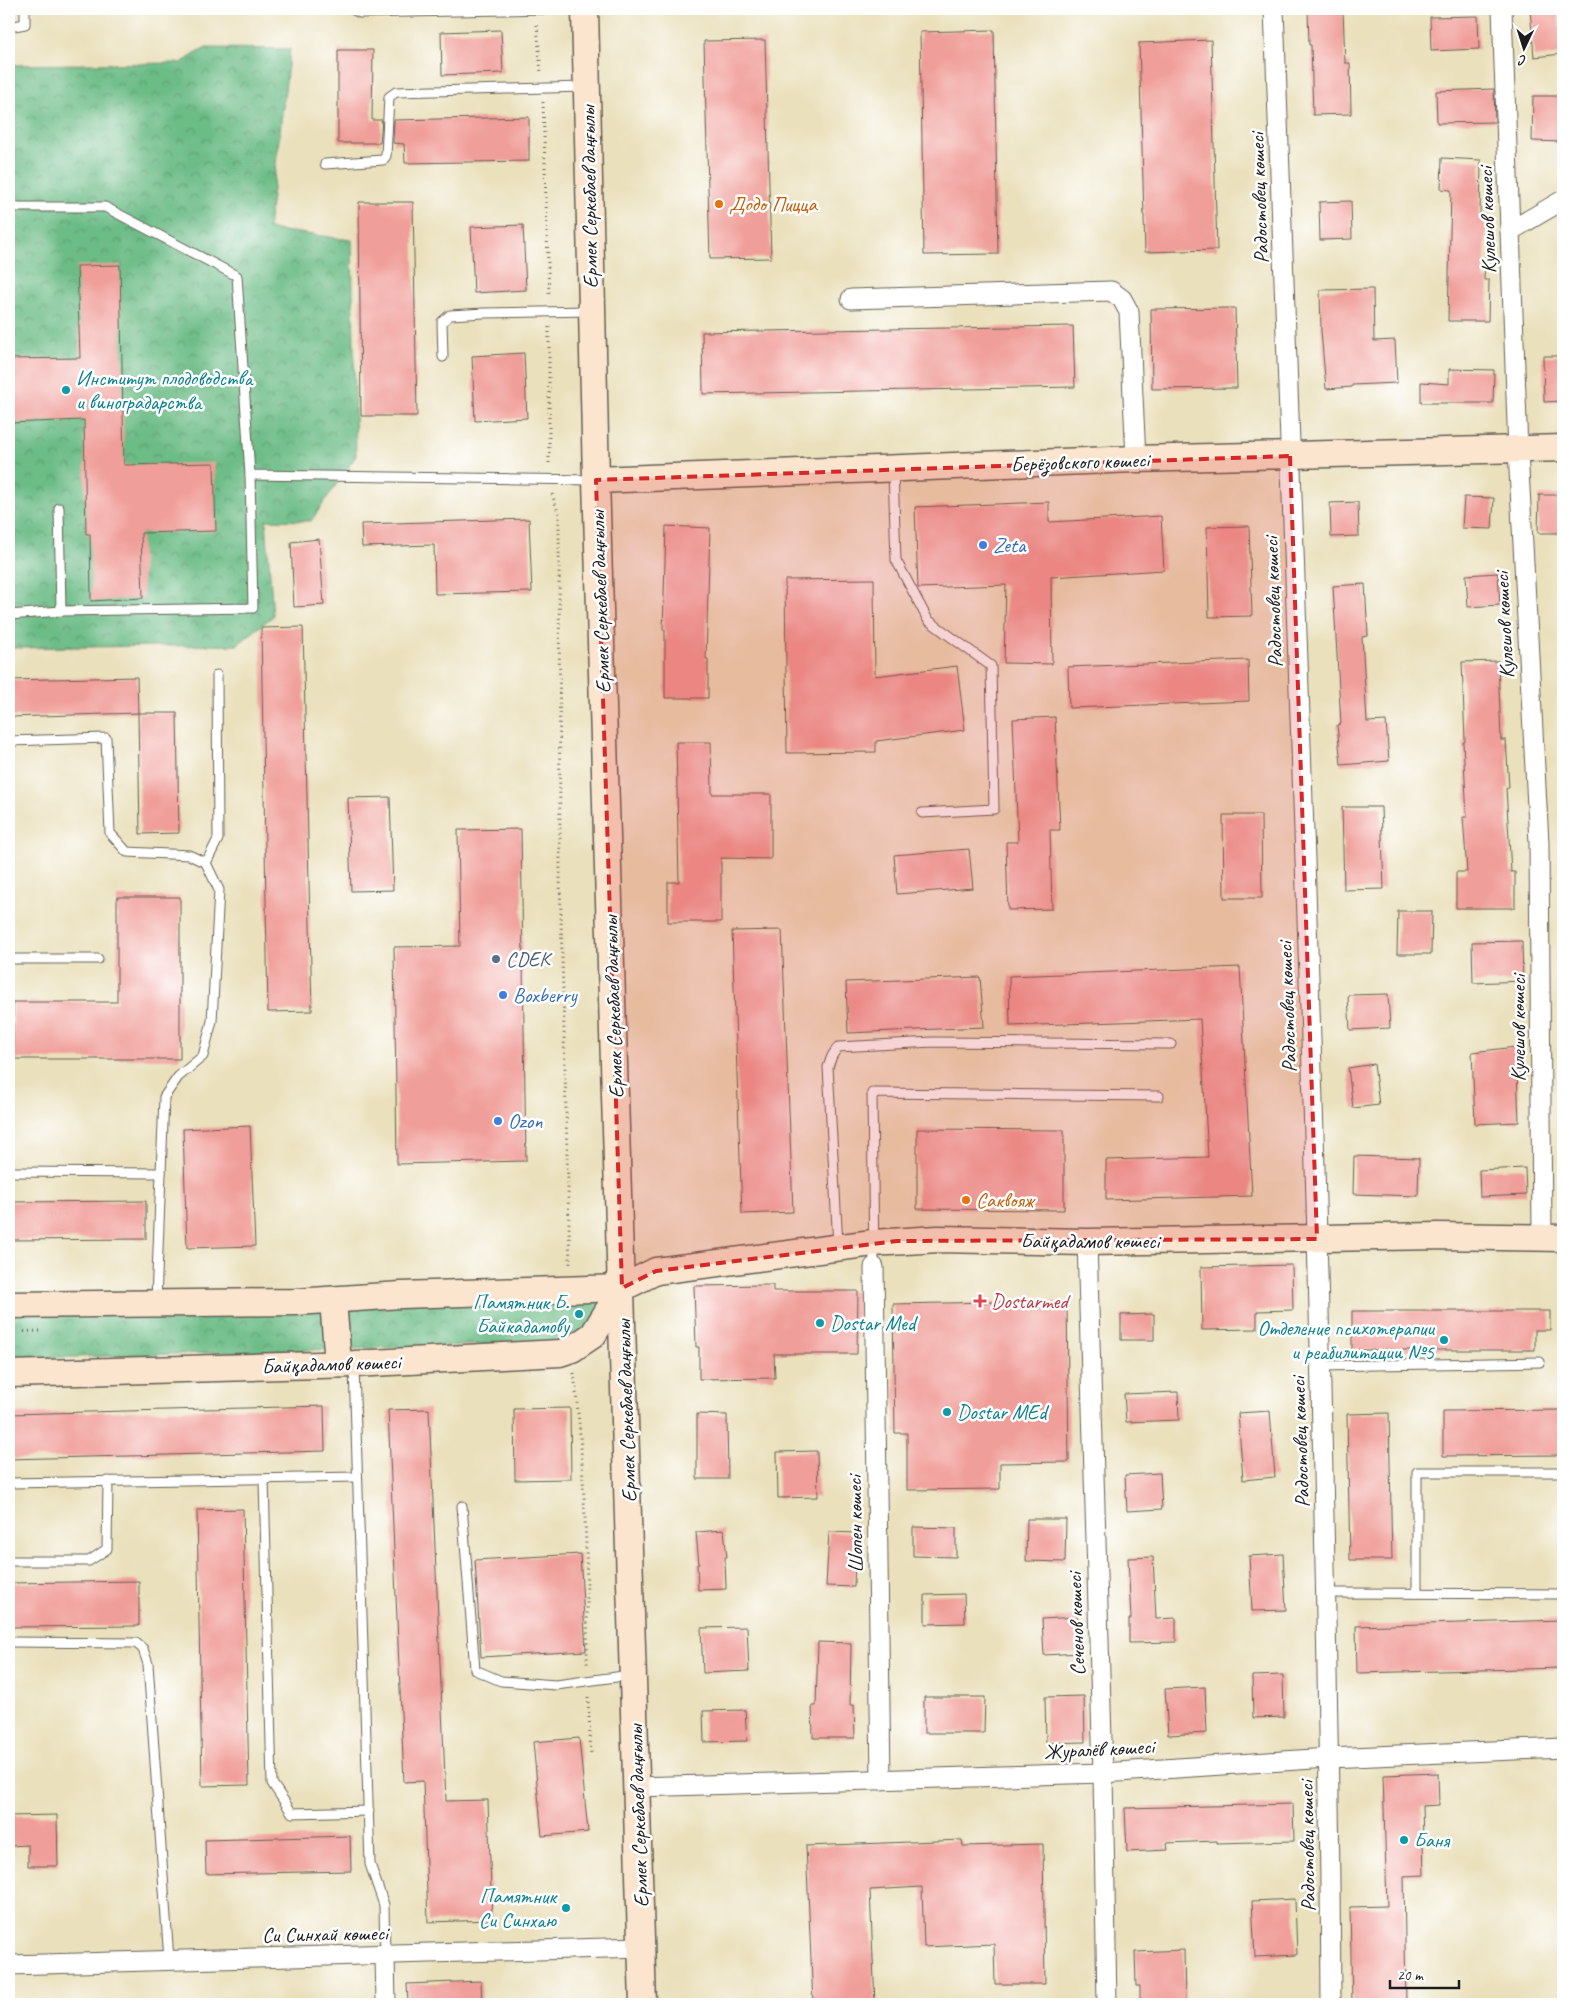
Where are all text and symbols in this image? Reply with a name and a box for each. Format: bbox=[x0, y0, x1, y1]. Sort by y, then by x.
north arrow bbox=[1500, 22, 1550, 72]
text: С bbox=[1517, 52, 1527, 69]
street label: Ермек Серкебаев даңғылы bbox=[574, 103, 604, 289]
street label: Радостовец көшесі bbox=[1244, 129, 1274, 264]
street label: Кулешов көшесі bbox=[1472, 163, 1502, 274]
place label: Додо Пицца bbox=[729, 191, 819, 217]
marker: Додо Пицца bbox=[713, 198, 725, 210]
place label: Институт плодоводства и виноградарства bbox=[76, 365, 255, 415]
marker: Институт плодоводства и виноградарства bbox=[60, 384, 72, 396]
street label: Берёзовского көшесі bbox=[1010, 446, 1153, 478]
street label: Ермек Серкебаев даңғылы bbox=[584, 508, 616, 694]
place label: Zeta bbox=[993, 532, 1027, 558]
street label: Радостовец көшесі bbox=[1258, 533, 1288, 668]
marker: Zeta bbox=[977, 539, 989, 551]
street label: Кулешов көшесі bbox=[1488, 568, 1520, 679]
street label: Ермек Серкебаев даңғылы bbox=[597, 913, 629, 1099]
street label: Радостовец көшесі bbox=[1272, 938, 1302, 1073]
place label: CDEK bbox=[506, 946, 553, 972]
marker: CDEK bbox=[490, 953, 502, 965]
street label: Кулешов көшесі bbox=[1505, 971, 1531, 1081]
place label: Boxberry bbox=[513, 982, 579, 1008]
marker: Boxberry bbox=[497, 989, 509, 1001]
place label: Ozon bbox=[508, 1108, 543, 1134]
marker: Ozon bbox=[492, 1115, 504, 1127]
place label: Саквояж bbox=[976, 1187, 1036, 1213]
marker: Саквояж bbox=[960, 1194, 972, 1206]
street label: Байқадамов көшесі bbox=[1021, 1228, 1162, 1254]
place label: Dostarmed bbox=[991, 1288, 1071, 1314]
place label: Памятник Б. Байкадамову bbox=[473, 1289, 571, 1339]
marker: Dostarmed bbox=[973, 1294, 987, 1308]
marker: Памятник Б. Байкадамову bbox=[573, 1308, 585, 1320]
place label: Dostar Med bbox=[830, 1310, 919, 1336]
place label: Отделение психотерапии и реабилитации №5 bbox=[1257, 1315, 1436, 1365]
street label: Ермек Серкебаев даңғылы bbox=[610, 1317, 642, 1503]
marker: Dostar Med bbox=[814, 1317, 826, 1329]
marker: Отделение психотерапии и реабилитации №5 bbox=[1438, 1334, 1450, 1346]
street label: Байқадамов көшесі bbox=[261, 1348, 404, 1379]
street label: Радостовец көшесі bbox=[1285, 1373, 1315, 1508]
place label: Dostar MEd bbox=[957, 1399, 1050, 1425]
marker: Dostar MEd bbox=[941, 1406, 953, 1418]
street label: Шопен көшесі bbox=[841, 1472, 869, 1573]
street label: Сеченов көшесі bbox=[1061, 1569, 1091, 1676]
street label: Ермек Серкебаев даңғылы bbox=[622, 1722, 654, 1908]
street label: Журалёв көшесі bbox=[1043, 1733, 1158, 1765]
street label: Радостовец көшесі bbox=[1293, 1777, 1321, 1912]
place label: Баня bbox=[1414, 1827, 1451, 1853]
marker: Баня bbox=[1398, 1834, 1410, 1846]
place label: Памятник Си Синхаю bbox=[479, 1883, 558, 1933]
marker: Памятник Си Синхаю bbox=[560, 1902, 572, 1914]
street label: Си Синхай көшесі bbox=[262, 1920, 391, 1948]
scale bar bbox=[1390, 1958, 1458, 1990]
text: 20 m bbox=[1397, 1966, 1424, 1985]

